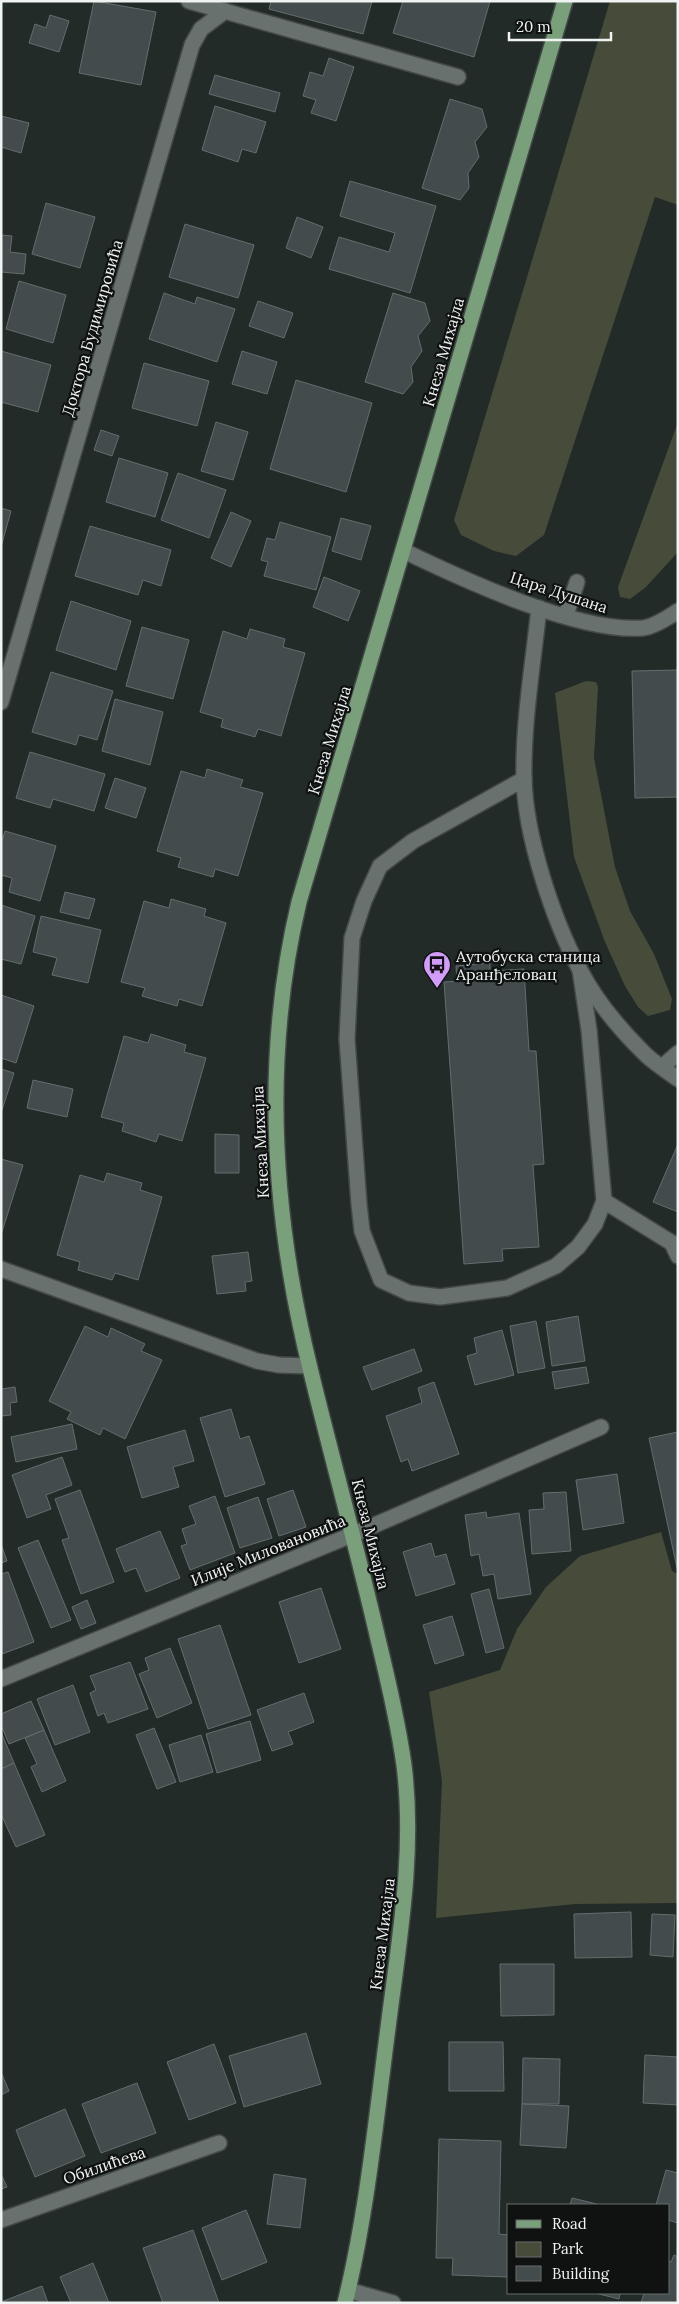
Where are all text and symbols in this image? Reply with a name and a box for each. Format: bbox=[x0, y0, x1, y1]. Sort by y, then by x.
scale bar bbox=[509, 10, 612, 42]
text: 20 m bbox=[516, 17, 551, 36]
street label: Доктора Будимировића bbox=[57, 237, 127, 419]
street label: Кнеза Михајла bbox=[418, 295, 468, 409]
street label: Цара Душана bbox=[508, 567, 610, 617]
street label: Кнеза Михајла bbox=[303, 683, 355, 797]
place label: Аутобуска станица Аранђеловац bbox=[455, 946, 601, 984]
bus stop icon: Аутобуска станица Аранђеловац bbox=[422, 950, 452, 989]
street label: Кнеза Михајла bbox=[247, 1085, 273, 1199]
street label: Кнеза Михајла bbox=[348, 1477, 394, 1591]
street label: Илије Миловановића bbox=[188, 1510, 348, 1590]
street label: Кнеза Михајла bbox=[365, 1877, 399, 1991]
street label: Обилићева bbox=[60, 2142, 148, 2188]
legend bbox=[507, 2204, 669, 2294]
text: Road bbox=[552, 2214, 587, 2233]
text: Park bbox=[552, 2239, 583, 2258]
text: Building bbox=[552, 2264, 610, 2283]

